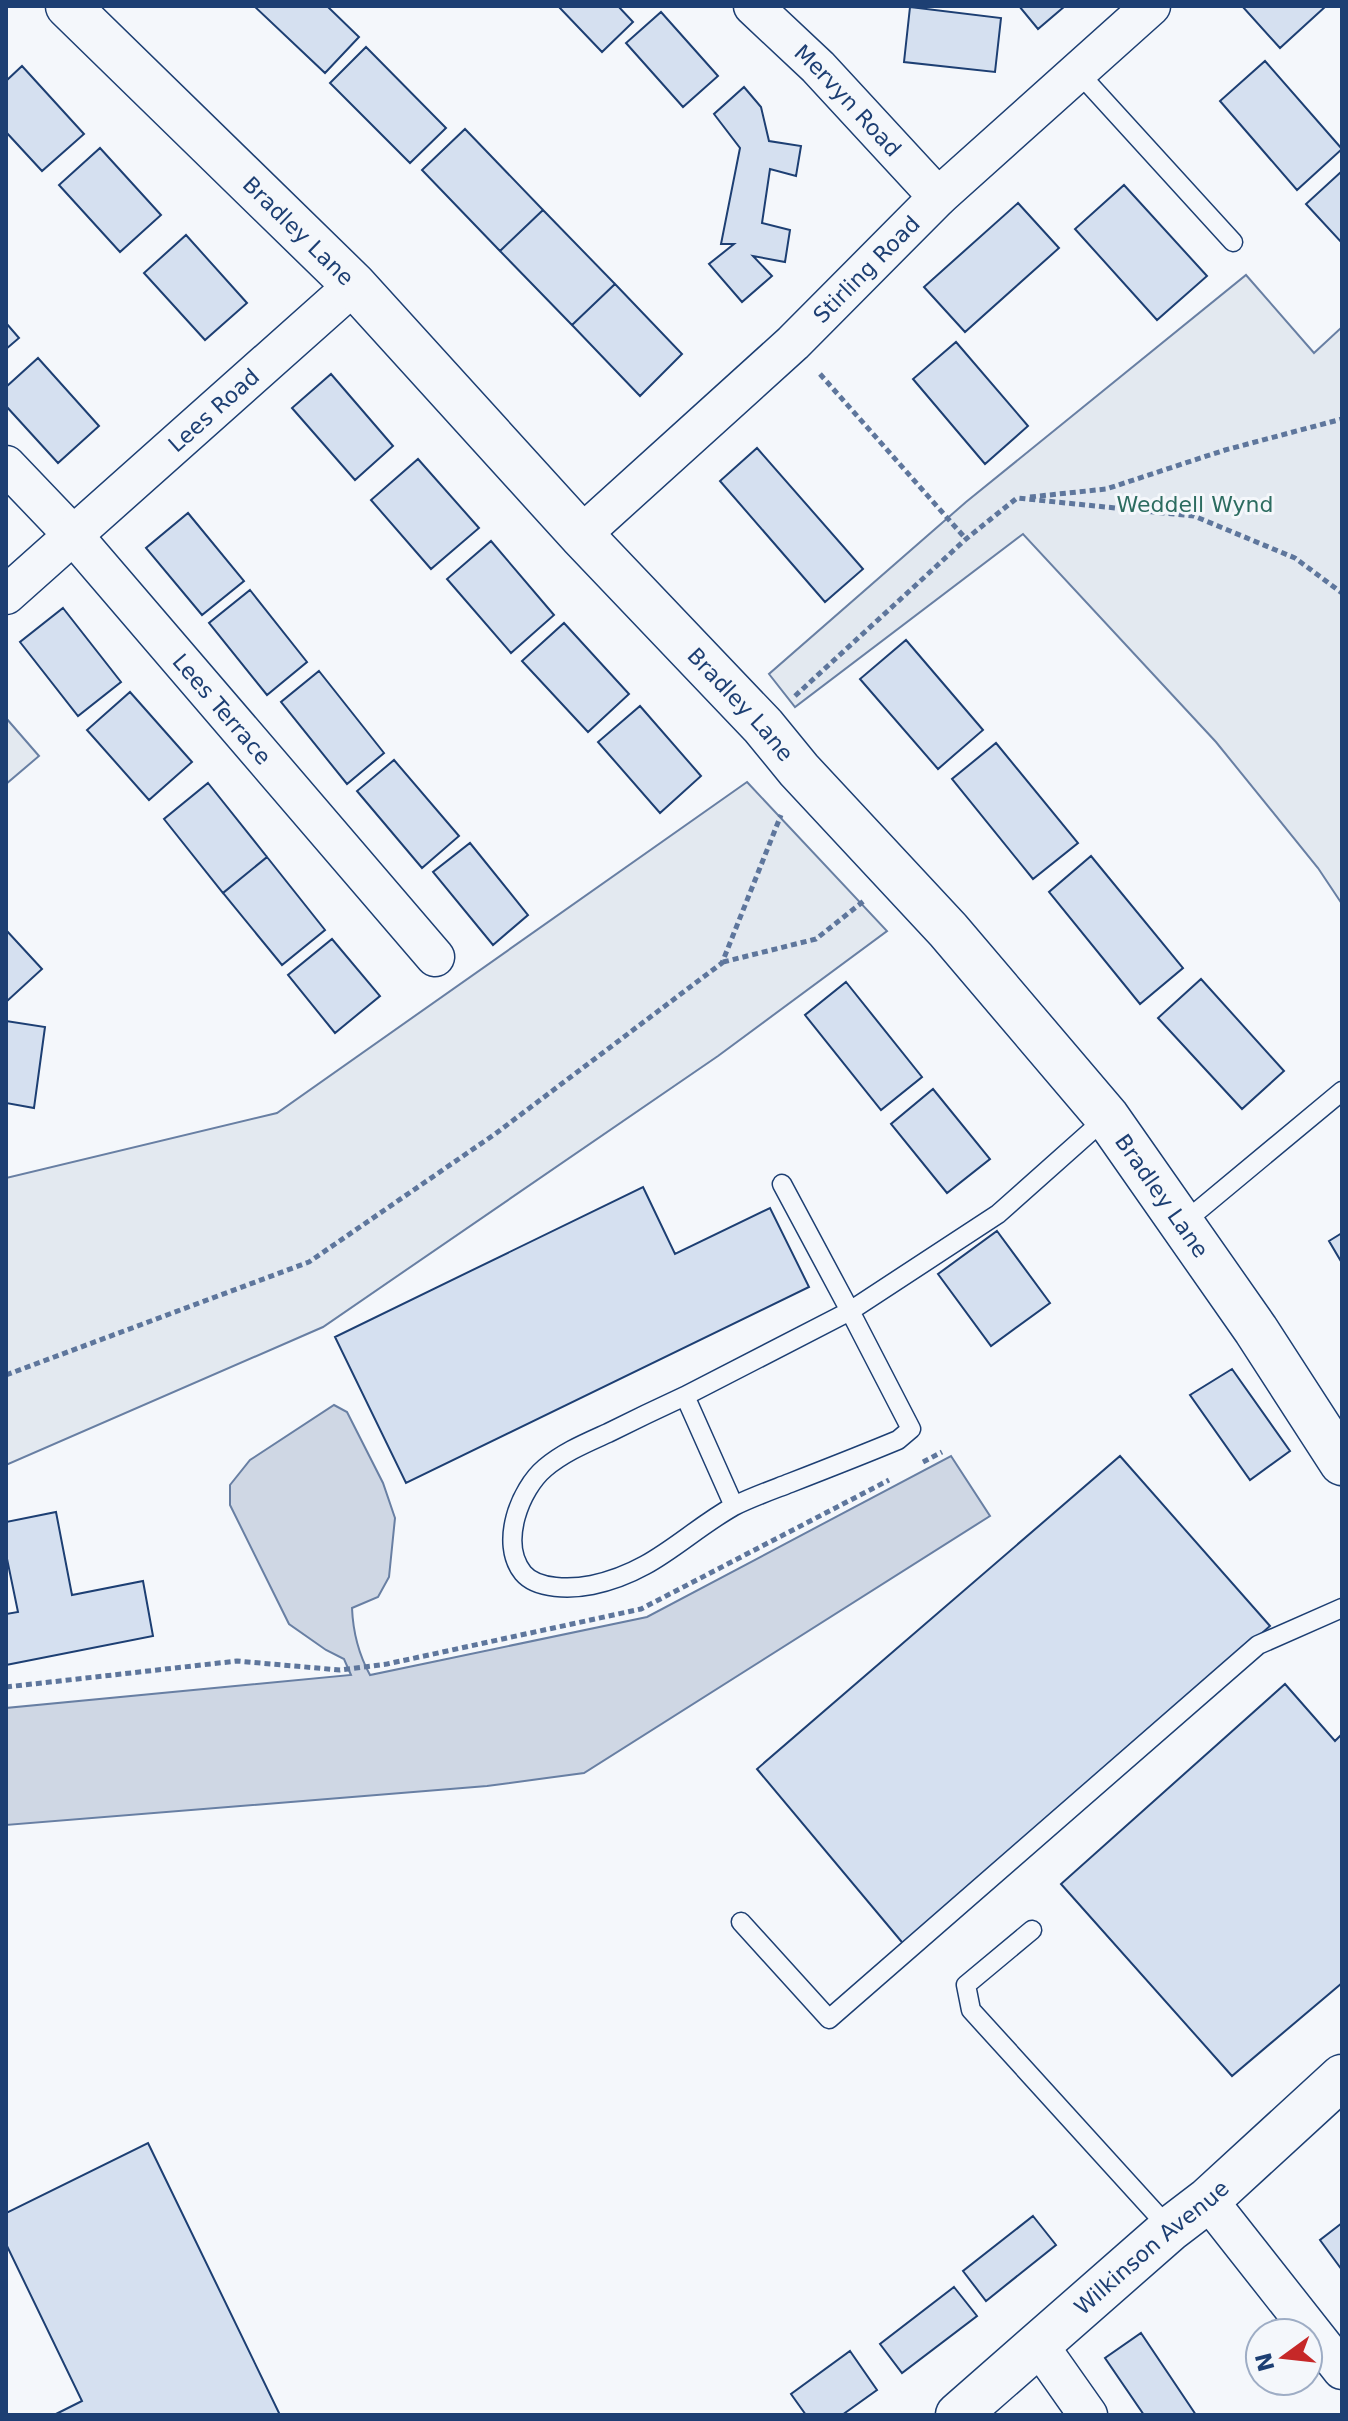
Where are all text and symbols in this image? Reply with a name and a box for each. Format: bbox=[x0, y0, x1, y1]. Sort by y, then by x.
street label: Mervyn Road bbox=[790, 39, 906, 161]
street label: Bradley Lane bbox=[238, 171, 359, 290]
street label: Stirling Road bbox=[808, 211, 925, 328]
street label: Lees Road bbox=[163, 363, 264, 457]
park label: Weddell Wynd bbox=[1117, 492, 1273, 517]
street label: Bradley Lane bbox=[683, 643, 799, 766]
street label: Lees Terrace bbox=[168, 649, 276, 769]
street label: Bradley Lane bbox=[1110, 1129, 1214, 1262]
street label: Wilkinson Avenue bbox=[1069, 2175, 1234, 2320]
north arrow bbox=[1244, 2317, 1324, 2397]
text: N bbox=[1251, 2350, 1280, 2374]

